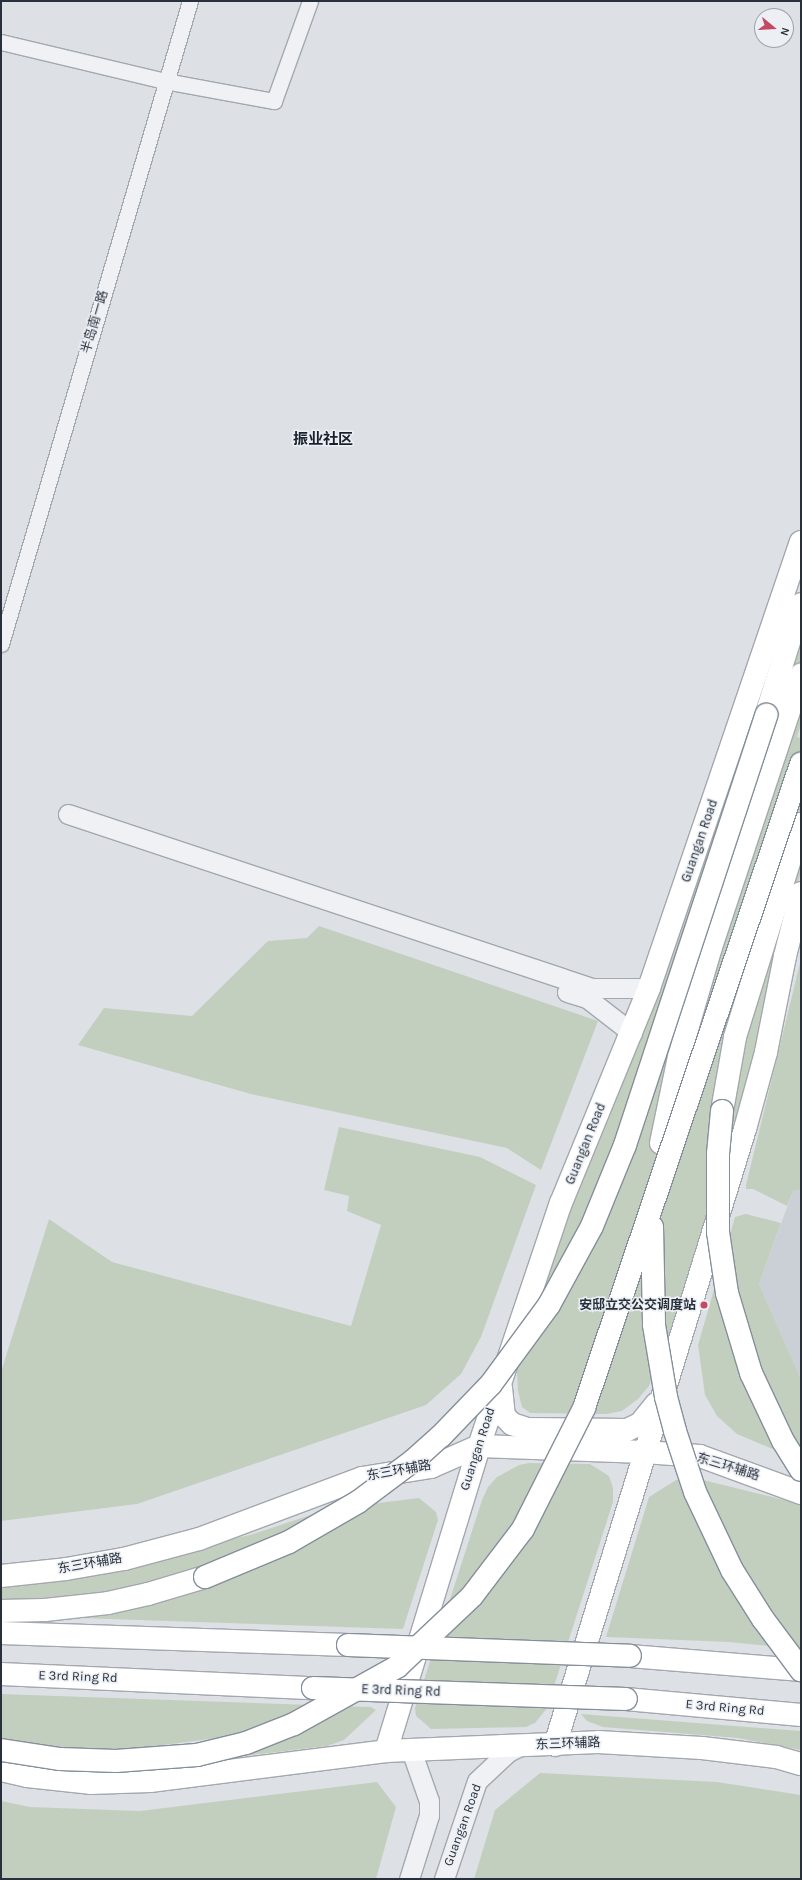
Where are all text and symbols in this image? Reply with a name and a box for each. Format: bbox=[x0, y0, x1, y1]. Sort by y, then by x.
north arrow bbox=[754, 8, 794, 48]
text: N bbox=[778, 26, 792, 37]
street label: 半岛南一路 bbox=[79, 289, 111, 355]
district label: 振业社区 bbox=[293, 431, 353, 449]
street label: Guangan Road bbox=[679, 798, 721, 884]
street label: Guangan Road bbox=[563, 1101, 609, 1187]
place label: 安邸立交公交调度站 bbox=[579, 1297, 696, 1313]
marker: 安邸立交公交调度站 bbox=[699, 1300, 709, 1310]
street label: Guangan Road bbox=[457, 1405, 499, 1493]
street label: 东三环辅路 bbox=[695, 1450, 761, 1484]
street label: 东三环辅路 bbox=[366, 1458, 432, 1484]
street label: 东三环辅路 bbox=[57, 1551, 123, 1577]
street label: E 3rd Ring Rd bbox=[38, 1668, 118, 1686]
street label: E 3rd Ring Rd bbox=[361, 1682, 441, 1700]
street label: E 3rd Ring Rd bbox=[685, 1697, 765, 1719]
street label: 东三环辅路 bbox=[535, 1735, 601, 1753]
street label: Guangan Road bbox=[441, 1782, 485, 1868]

